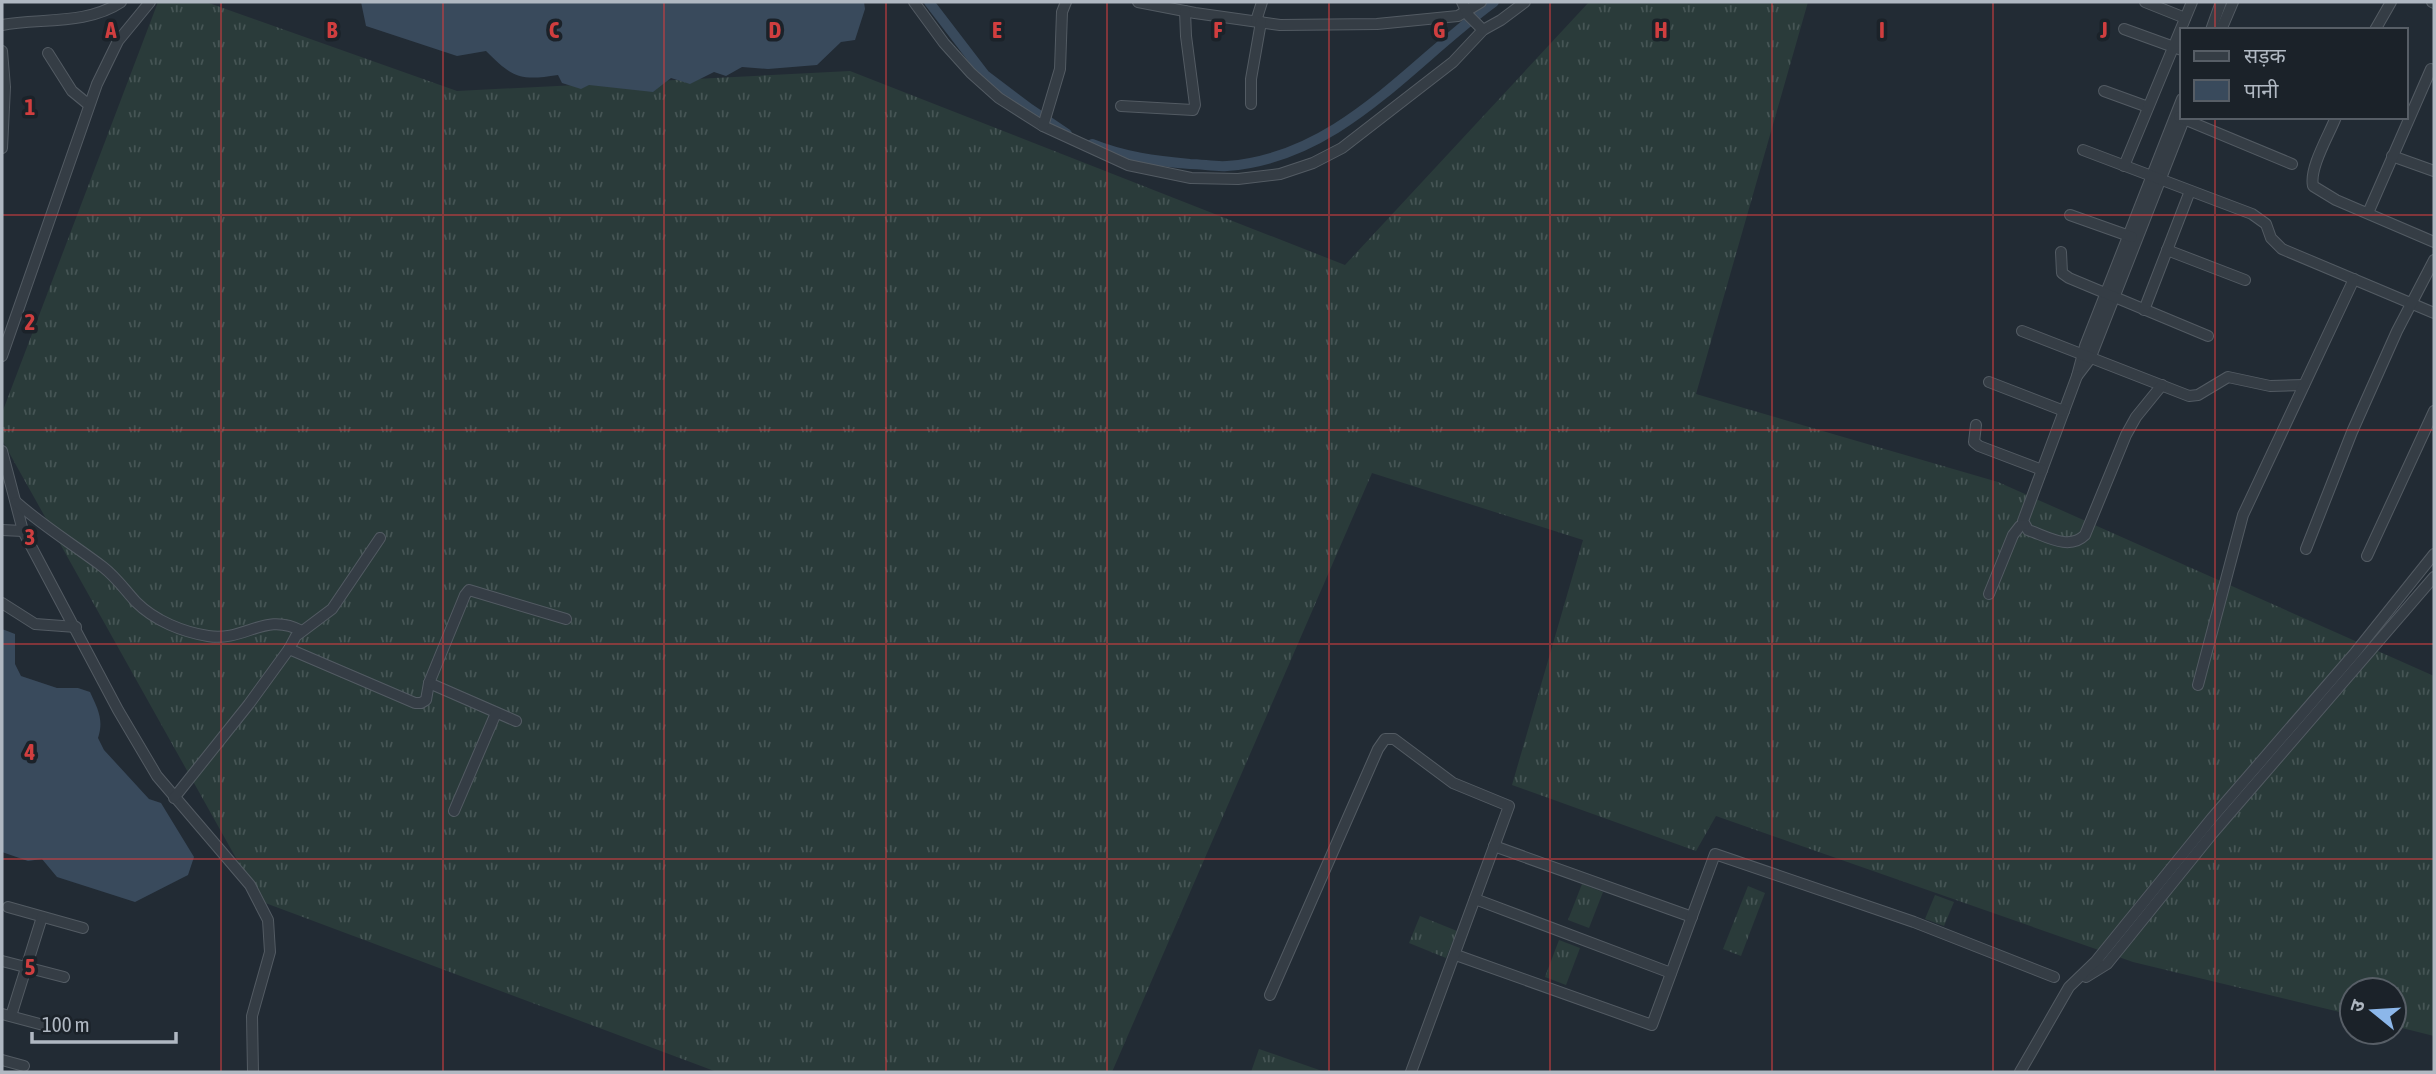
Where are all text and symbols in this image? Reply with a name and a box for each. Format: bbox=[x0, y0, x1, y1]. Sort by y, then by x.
text: A bbox=[104, 17, 117, 43]
text: B bbox=[327, 17, 338, 43]
text: C bbox=[549, 17, 560, 43]
text: D bbox=[769, 17, 782, 43]
text: E bbox=[992, 17, 1002, 43]
text: F bbox=[1213, 17, 1223, 43]
text: G bbox=[1433, 17, 1445, 43]
text: H bbox=[1654, 17, 1668, 43]
text: I bbox=[1879, 17, 1885, 43]
text: J bbox=[2099, 17, 2108, 43]
legend bbox=[2180, 28, 2408, 119]
text: सड़क bbox=[2244, 43, 2286, 67]
text: पानी bbox=[2244, 78, 2279, 102]
text: 1 bbox=[25, 94, 36, 120]
text: 2 bbox=[25, 309, 35, 335]
text: 3 bbox=[25, 524, 35, 550]
text: 4 bbox=[24, 739, 36, 765]
text: 5 bbox=[25, 954, 36, 980]
north arrow bbox=[2338, 976, 2408, 1046]
text: उ bbox=[2345, 996, 2369, 1014]
scale bar bbox=[32, 1000, 175, 1044]
text: 100 m bbox=[42, 1012, 90, 1036]

